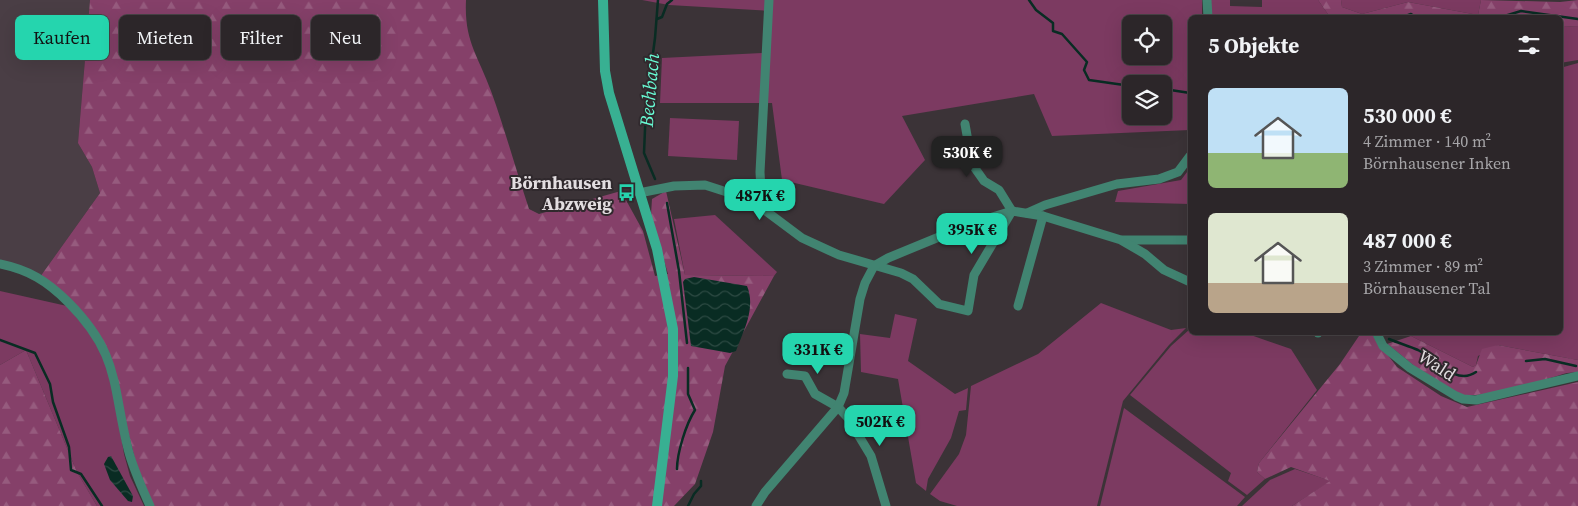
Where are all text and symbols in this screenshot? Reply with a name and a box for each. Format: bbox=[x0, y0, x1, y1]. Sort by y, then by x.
chip: Kaufen bbox=[15, 15, 109, 60]
chip: Mieten bbox=[119, 15, 211, 60]
chip: Filter bbox=[221, 15, 301, 60]
chip: Neu bbox=[311, 15, 380, 60]
map controls bbox=[1122, 15, 1172, 125]
button: locate bbox=[1122, 15, 1172, 65]
text: 5 Objekte bbox=[1208, 31, 1299, 60]
icon: filters bbox=[1515, 31, 1543, 59]
water label: Bechbach bbox=[633, 51, 665, 129]
button: layers bbox=[1122, 75, 1172, 125]
text: 530 000 € bbox=[1363, 101, 1452, 130]
icon: home bbox=[1248, 108, 1308, 168]
text: 4 Zimmer · 140 m² bbox=[1363, 130, 1491, 152]
pin: 530K € bbox=[926, 136, 1008, 178]
text: 530K € bbox=[942, 141, 992, 163]
text: Börnhausener Inken bbox=[1363, 152, 1511, 174]
place label: Börnhausen Abzweig bbox=[511, 170, 612, 216]
pin: 487K € bbox=[719, 178, 801, 221]
bus stop icon: Börnhausen Abzweig bbox=[616, 182, 636, 202]
text: 487K € bbox=[735, 184, 785, 206]
pin: 395K € bbox=[931, 212, 1013, 255]
text: 395K € bbox=[947, 218, 997, 240]
text: 487 000 € bbox=[1363, 226, 1452, 255]
icon: home bbox=[1248, 233, 1308, 293]
text: 3 Zimmer · 89 m² bbox=[1363, 255, 1483, 277]
text: Börnhausener Tal bbox=[1363, 277, 1490, 299]
pin: 331K € bbox=[777, 332, 859, 375]
text: 331K € bbox=[793, 338, 843, 360]
street label: Wald bbox=[1413, 343, 1461, 387]
pin: 502K € bbox=[839, 404, 921, 447]
text: 502K € bbox=[855, 410, 905, 432]

